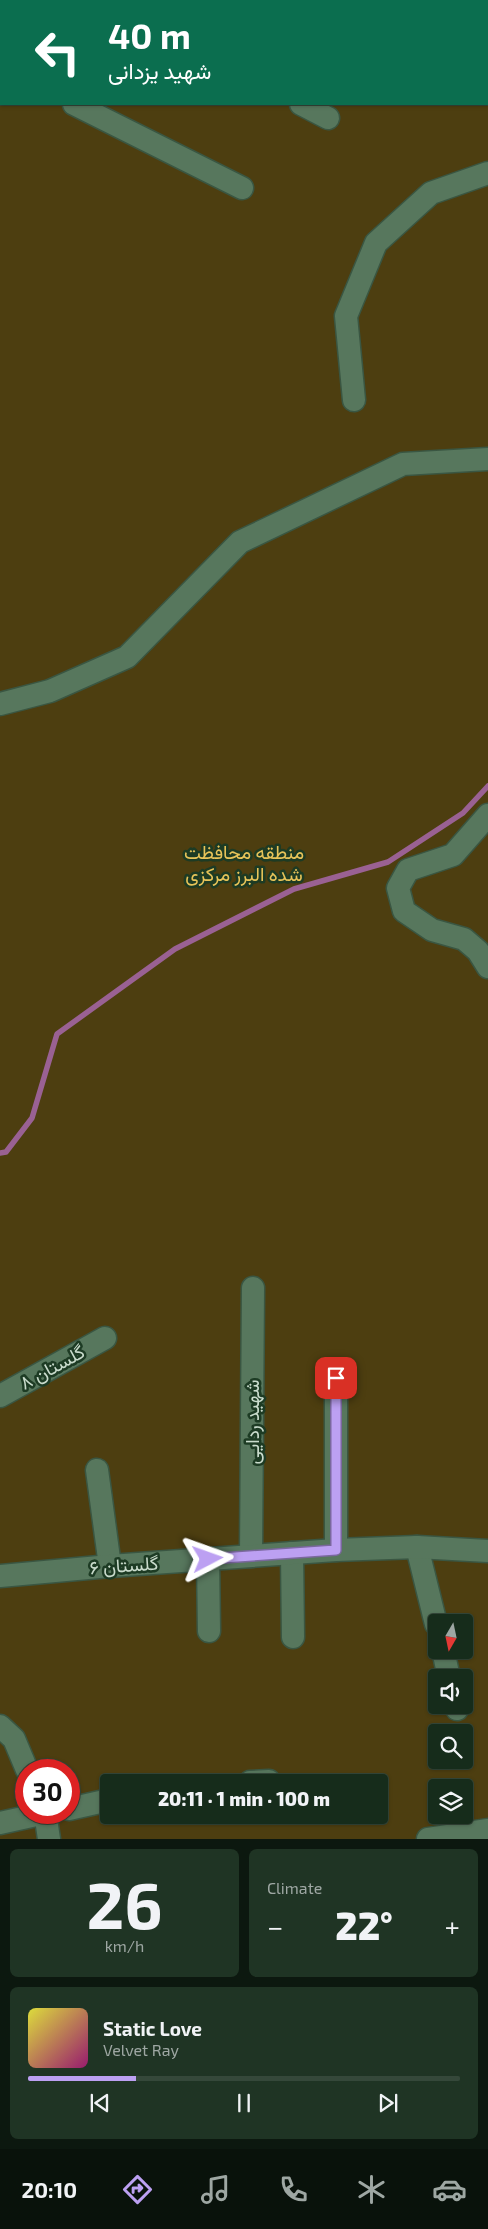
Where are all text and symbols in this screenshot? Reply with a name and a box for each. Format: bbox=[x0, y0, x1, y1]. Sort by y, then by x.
text: 40 m bbox=[108, 14, 191, 56]
icon: left bbox=[25, 20, 90, 85]
text: شهید یزدانی bbox=[108, 57, 211, 83]
park label: منطقه محافظت شده البرز مرکزی bbox=[184, 840, 304, 886]
street label: گلستان ۸ bbox=[15, 1339, 88, 1394]
pin bbox=[315, 1357, 357, 1399]
icon: arrive bbox=[322, 1364, 350, 1392]
street label: شهید ردایی bbox=[240, 1379, 264, 1465]
position arrow bbox=[181, 1532, 233, 1584]
street label: گلستان ۶ bbox=[89, 1551, 159, 1578]
north arrow bbox=[428, 1614, 472, 1659]
map controls bbox=[428, 1614, 473, 1824]
button: sound bbox=[428, 1669, 473, 1714]
button: search bbox=[428, 1724, 473, 1769]
speed limit sign: 30 bbox=[15, 1759, 80, 1824]
button: layers bbox=[428, 1779, 473, 1824]
text: 20:11 · 1 min · 100 m bbox=[158, 1787, 330, 1810]
text: 26 bbox=[86, 1864, 163, 1942]
text: Climate bbox=[267, 1878, 322, 1897]
text: 22° bbox=[335, 1902, 393, 1948]
text: − bbox=[267, 1909, 283, 1943]
text: + bbox=[445, 1909, 460, 1943]
text: km/h bbox=[105, 1936, 144, 1955]
text: Static Love bbox=[103, 2017, 202, 2040]
text: Velvet Ray bbox=[103, 2040, 179, 2059]
icon: previous bbox=[86, 2089, 114, 2117]
icon: pause bbox=[230, 2089, 258, 2117]
icon: next bbox=[374, 2089, 402, 2117]
icon: directions bbox=[120, 2172, 155, 2207]
icon: music bbox=[198, 2172, 233, 2207]
icon: phone bbox=[276, 2172, 311, 2207]
icon: climate bbox=[354, 2172, 389, 2207]
icon: car bbox=[432, 2172, 467, 2207]
text: 20:10 bbox=[21, 2176, 77, 2202]

